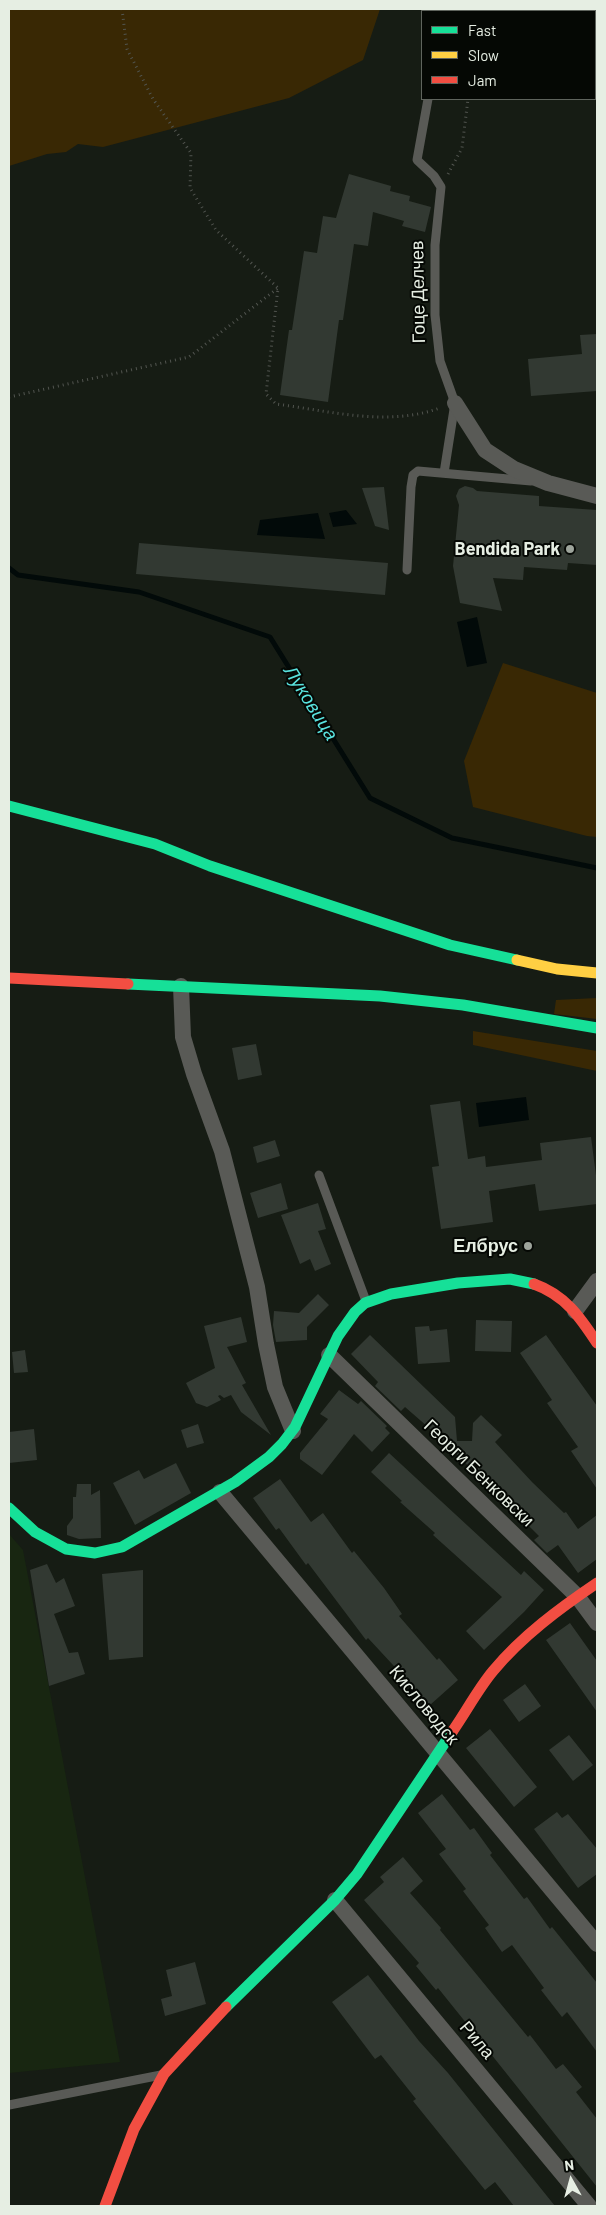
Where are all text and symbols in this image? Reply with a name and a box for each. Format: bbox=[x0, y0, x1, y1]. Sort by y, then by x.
legend bbox=[421, 10, 596, 100]
text: Fast bbox=[468, 21, 496, 39]
text: Slow bbox=[468, 46, 499, 64]
text: Jam bbox=[468, 71, 497, 89]
street label: Гоце Делчев bbox=[406, 240, 430, 344]
place label: Bendida Park bbox=[455, 538, 560, 560]
marker: Bendida Park bbox=[564, 543, 576, 555]
water label: Луковица bbox=[279, 661, 343, 745]
place label: Елбрус bbox=[453, 1235, 518, 1257]
marker: Елбрус bbox=[522, 1240, 534, 1252]
street label: Георги Бенковски bbox=[419, 1415, 539, 1531]
street label: Кисловодск bbox=[385, 1661, 463, 1749]
street label: Рила bbox=[455, 2017, 499, 2063]
north arrow bbox=[546, 2155, 596, 2205]
text: N bbox=[563, 2156, 575, 2174]

